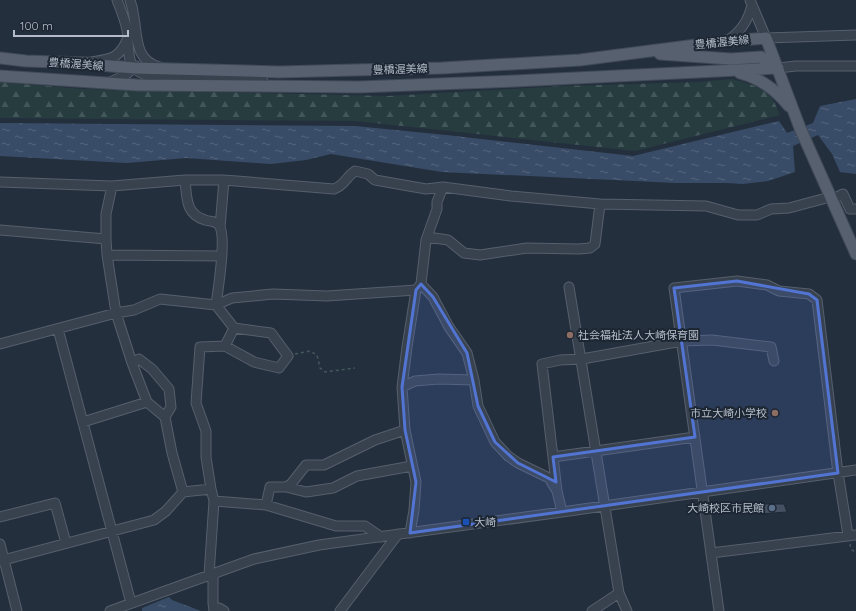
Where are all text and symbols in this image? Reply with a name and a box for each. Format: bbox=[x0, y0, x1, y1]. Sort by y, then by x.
scale bar bbox=[14, 12, 128, 38]
text: 100 m bbox=[20, 18, 53, 33]
street label: 豊橋渥美線 bbox=[694, 32, 750, 52]
street label: 豊橋渥美線 bbox=[48, 55, 104, 73]
street label: 豊橋渥美線 bbox=[372, 61, 428, 77]
place label: 社会福祉法人大崎保育園 bbox=[578, 328, 699, 342]
marker: 社会福祉法人大崎保育園 bbox=[565, 330, 575, 340]
place label: 市立大崎小学校 bbox=[690, 406, 767, 420]
marker: 市立大崎小学校 bbox=[770, 408, 780, 418]
place label: 大崎校区市民館 bbox=[687, 501, 764, 515]
marker: 大崎校区市民館 bbox=[767, 503, 777, 513]
place label: 大崎 bbox=[474, 515, 496, 529]
marker: 大崎 bbox=[461, 517, 471, 527]

